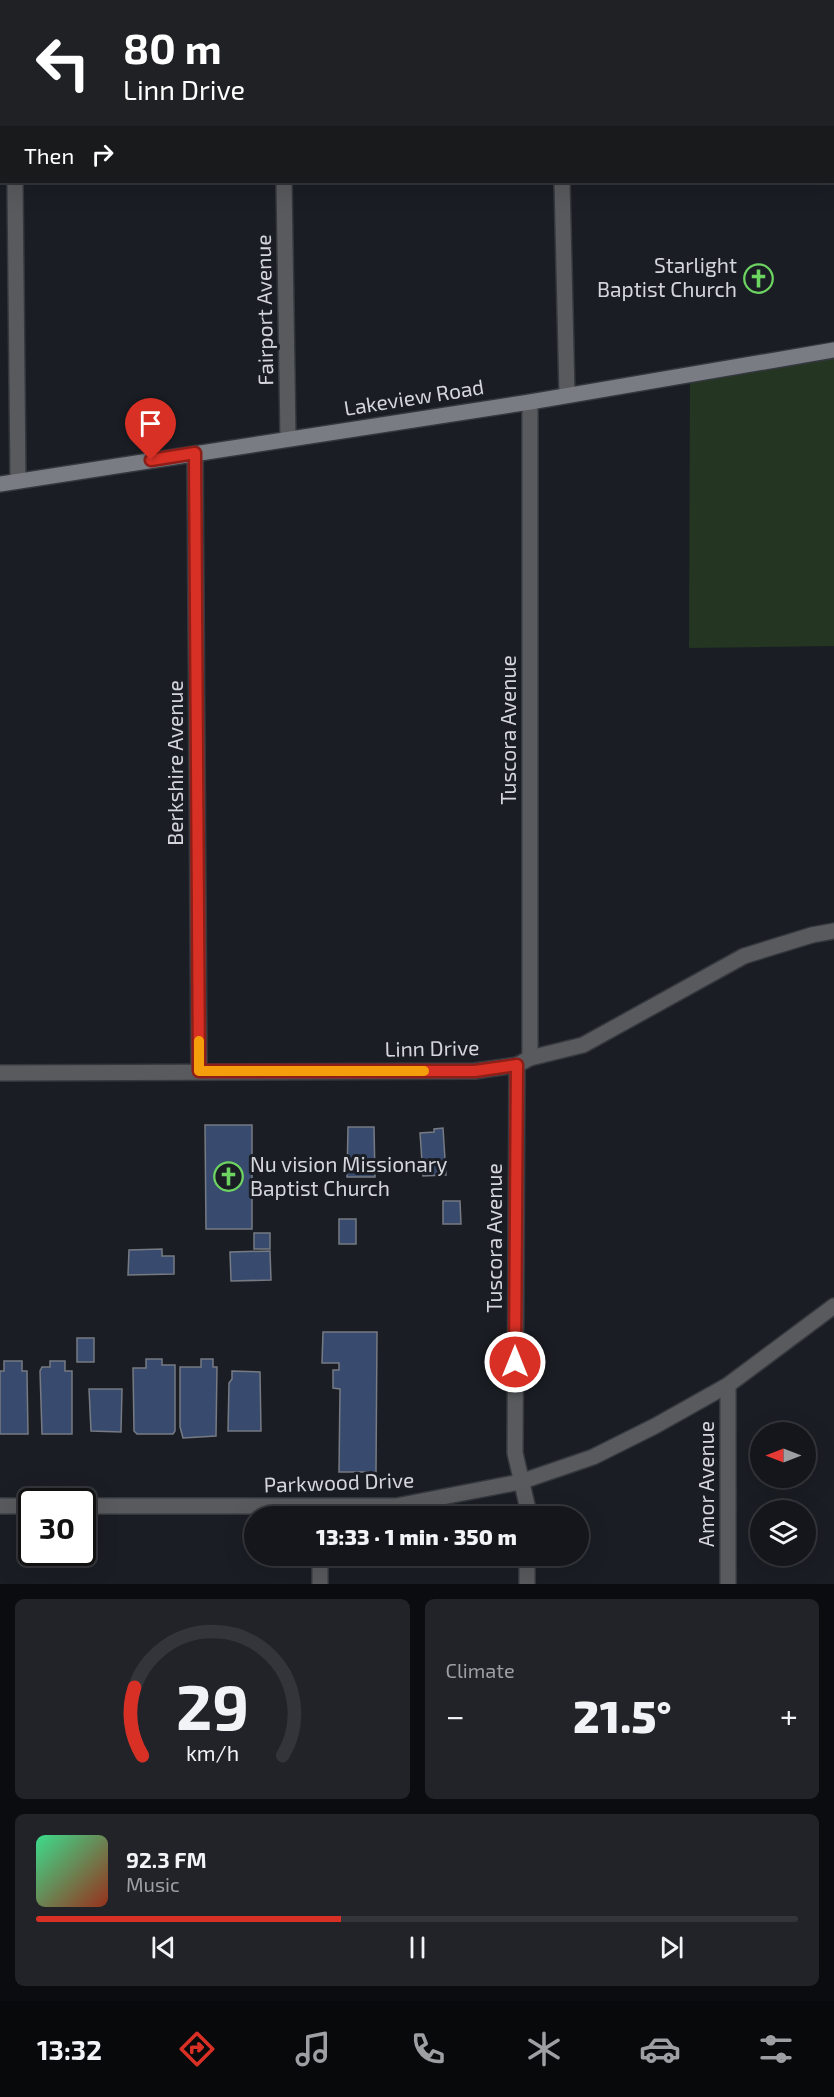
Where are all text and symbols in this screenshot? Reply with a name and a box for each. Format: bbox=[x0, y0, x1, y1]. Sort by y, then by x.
text: 80 m bbox=[123, 22, 222, 72]
icon: left bbox=[24, 24, 102, 102]
text: Linn Drive bbox=[123, 73, 245, 105]
icon: right bbox=[86, 138, 119, 171]
text: Then bbox=[24, 142, 74, 168]
street label: Fairport Avenue bbox=[250, 234, 277, 386]
place label: Starlight Baptist Church bbox=[597, 252, 737, 301]
church icon: Starlight Baptist Church bbox=[742, 262, 774, 294]
street label: Lakeview Road bbox=[342, 373, 486, 420]
pin bbox=[125, 398, 176, 460]
icon: arrive bbox=[134, 407, 167, 440]
street label: Tuscora Avenue bbox=[495, 655, 520, 805]
street label: Berkshire Avenue bbox=[162, 680, 187, 846]
street label: Linn Drive bbox=[384, 1034, 480, 1061]
place label: Nu vision Missionary Baptist Church bbox=[250, 1151, 447, 1200]
church icon: Nu vision Missionary Baptist Church bbox=[213, 1161, 245, 1193]
street label: Tuscora Avenue bbox=[481, 1163, 506, 1313]
position arrow bbox=[483, 1330, 547, 1394]
street label: Amor Avenue bbox=[693, 1421, 718, 1547]
north arrow bbox=[750, 1422, 816, 1488]
map controls bbox=[750, 1422, 816, 1566]
street label: Parkwood Drive bbox=[263, 1466, 415, 1497]
speed limit sign: 30 bbox=[18, 1488, 96, 1566]
button: layers bbox=[750, 1500, 816, 1566]
text: 13:33 · 1 min · 350 m bbox=[316, 1523, 517, 1549]
text: Climate bbox=[446, 1658, 515, 1682]
text: 29 bbox=[176, 1668, 249, 1743]
text: 21.5° bbox=[573, 1688, 672, 1742]
text: − bbox=[446, 1695, 465, 1735]
text: + bbox=[780, 1695, 798, 1735]
text: km/h bbox=[186, 1740, 239, 1765]
text: 92.3 FM bbox=[126, 1846, 207, 1872]
text: Music bbox=[126, 1872, 180, 1896]
icon: previous bbox=[147, 1931, 180, 1964]
icon: pause bbox=[401, 1931, 434, 1964]
icon: next bbox=[655, 1931, 688, 1964]
icon: directions bbox=[176, 2028, 218, 2070]
icon: music bbox=[292, 2028, 334, 2070]
icon: phone bbox=[407, 2028, 449, 2070]
icon: climate bbox=[523, 2028, 565, 2070]
icon: car bbox=[639, 2028, 681, 2070]
icon: filters bbox=[755, 2028, 797, 2070]
text: 13:32 bbox=[37, 2033, 102, 2065]

